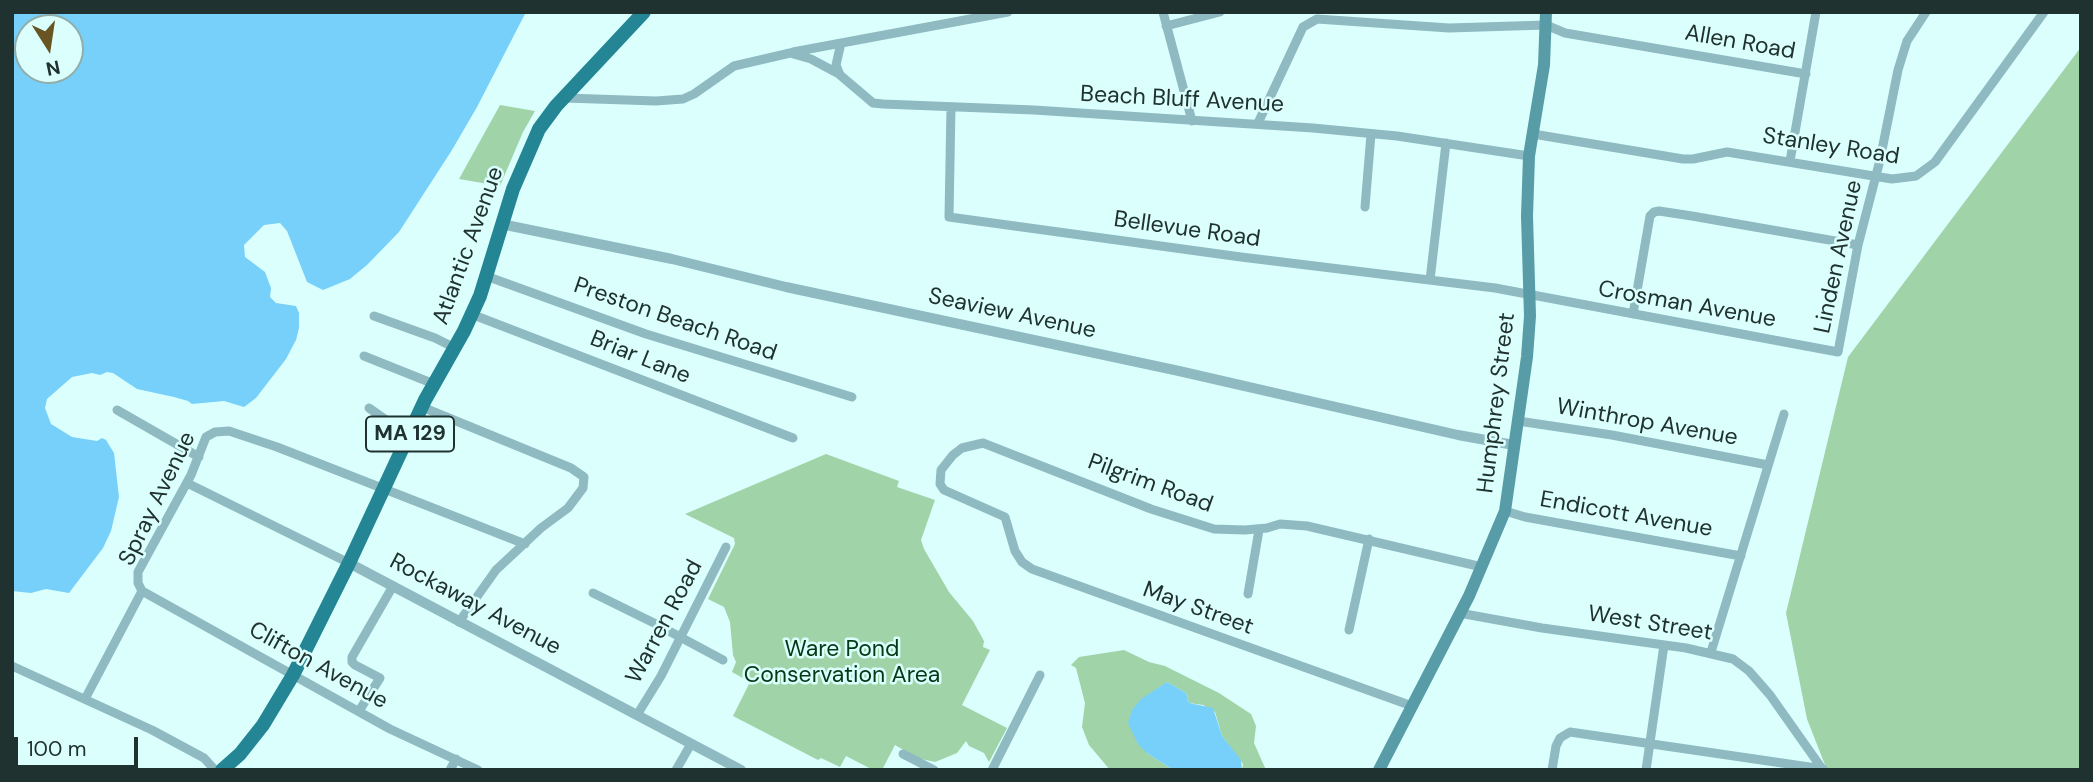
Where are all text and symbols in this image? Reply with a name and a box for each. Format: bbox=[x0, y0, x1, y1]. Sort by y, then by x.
north arrow bbox=[14, 14, 84, 84]
street label: Allen Road bbox=[1683, 20, 1797, 66]
text: N bbox=[44, 54, 62, 82]
street label: Beach Bluff Avenue bbox=[1079, 81, 1285, 119]
street label: Stanley Road bbox=[1761, 123, 1901, 171]
street label: Atlantic Avenue bbox=[428, 163, 510, 329]
street label: Linden Avenue bbox=[1809, 178, 1869, 336]
street label: Bellevue Road bbox=[1112, 206, 1262, 254]
street label: Preston Beach Road bbox=[570, 272, 780, 368]
street label: Crosman Avenue bbox=[1596, 276, 1778, 334]
street label: Seaview Avenue bbox=[926, 283, 1098, 345]
street label: Humphrey Street bbox=[1472, 311, 1522, 495]
street label: Briar Lane bbox=[586, 325, 694, 391]
street label: Winthrop Avenue bbox=[1554, 393, 1740, 453]
road number: MA 129 bbox=[366, 416, 454, 452]
street label: Spray Avenue bbox=[114, 428, 202, 570]
street label: Pilgrim Road bbox=[1084, 449, 1216, 519]
street label: Endicott Avenue bbox=[1538, 486, 1714, 544]
street label: Rockaway Avenue bbox=[385, 548, 565, 662]
street label: Warren Road bbox=[621, 555, 709, 689]
street label: May Street bbox=[1139, 576, 1257, 642]
street label: West Street bbox=[1586, 601, 1714, 647]
street label: Clifton Avenue bbox=[244, 616, 392, 716]
park label: Ware Pond Conservation Area bbox=[744, 636, 940, 690]
scale bar bbox=[18, 722, 142, 766]
text: 100 m bbox=[27, 735, 87, 763]

